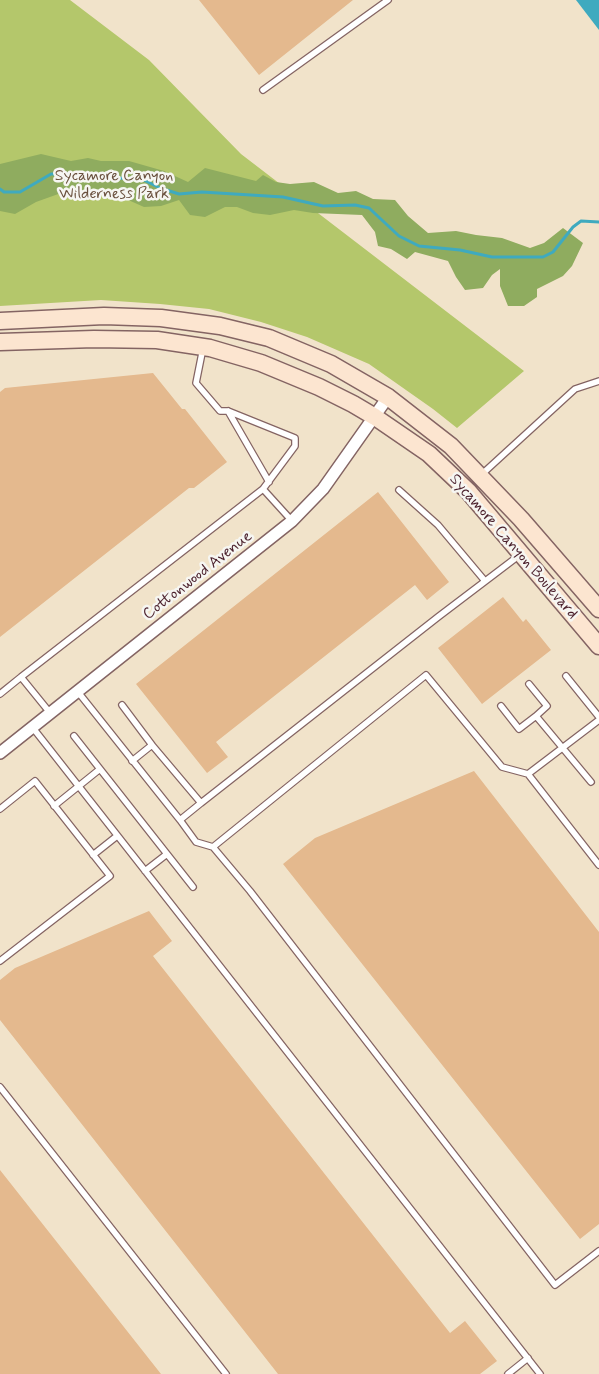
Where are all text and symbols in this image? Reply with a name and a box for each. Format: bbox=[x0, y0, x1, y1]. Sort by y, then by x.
park label: Sycamore Canyon Wilderness Park bbox=[55, 167, 173, 205]
street label: Sycamore Canyon Boulevard bbox=[445, 470, 581, 624]
street label: Cottonwood Avenue bbox=[140, 527, 256, 625]

